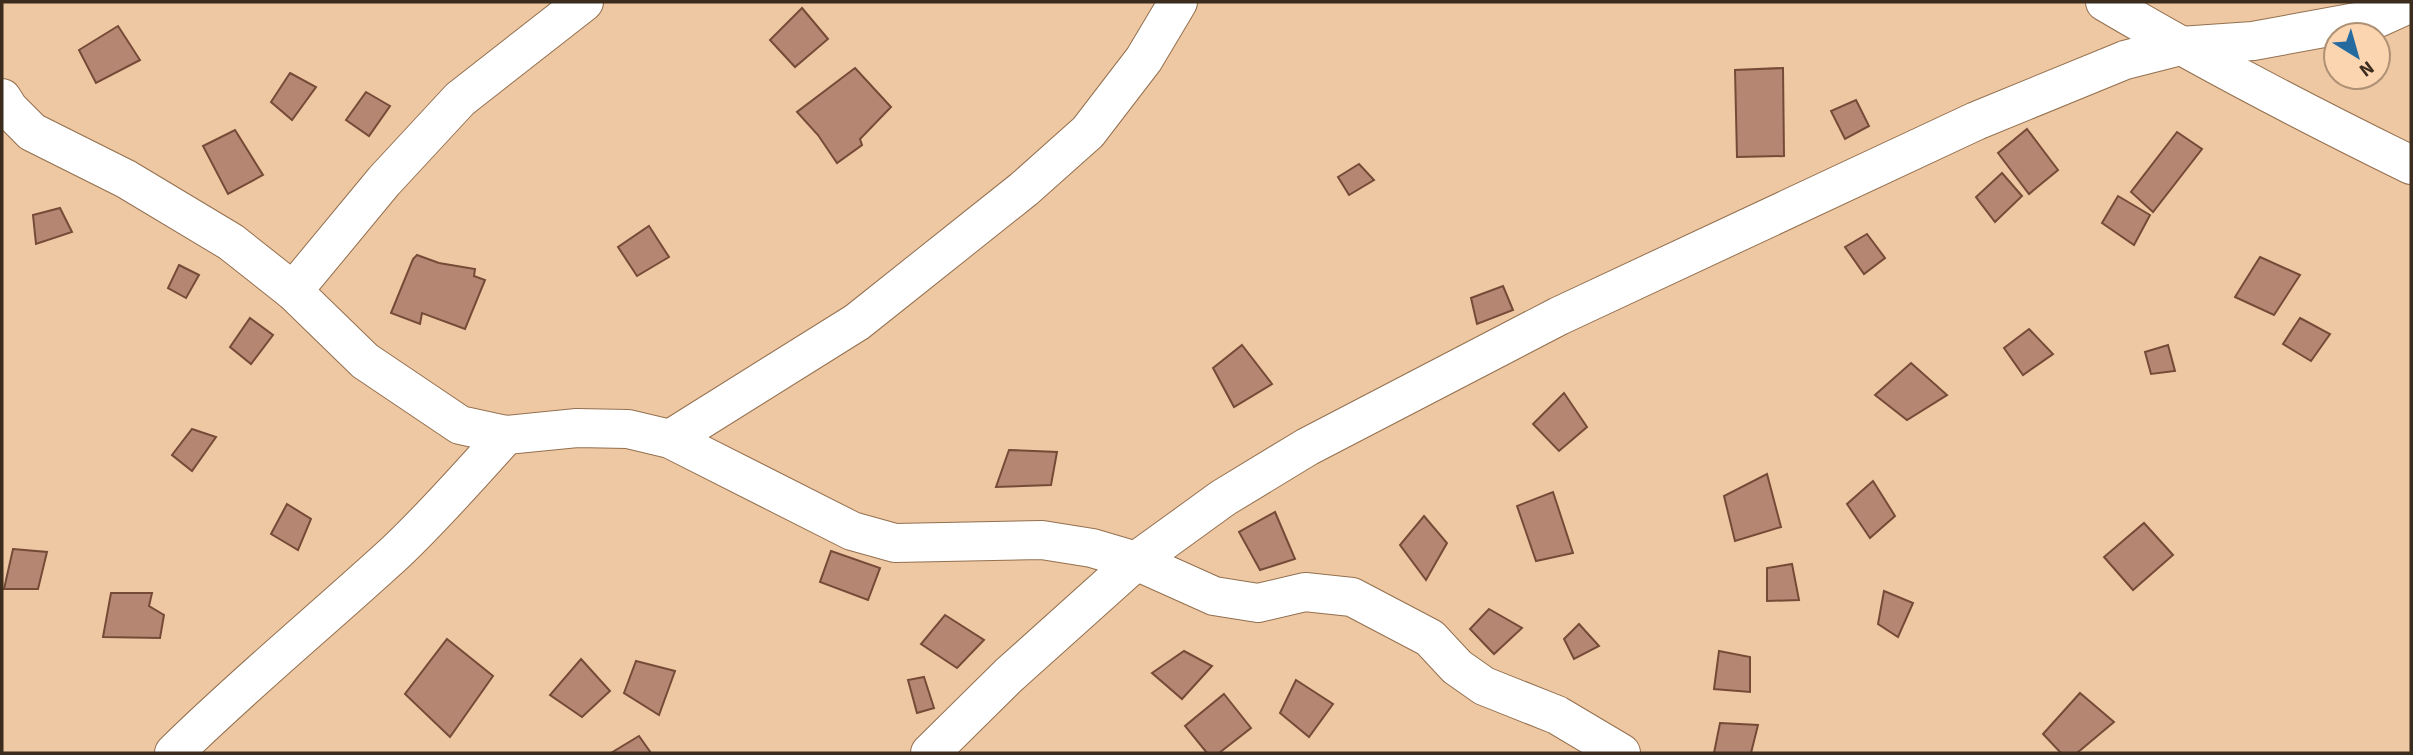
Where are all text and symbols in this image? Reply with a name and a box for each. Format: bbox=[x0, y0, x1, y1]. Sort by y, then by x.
north arrow bbox=[2322, 21, 2392, 91]
text: N bbox=[2353, 54, 2380, 83]

